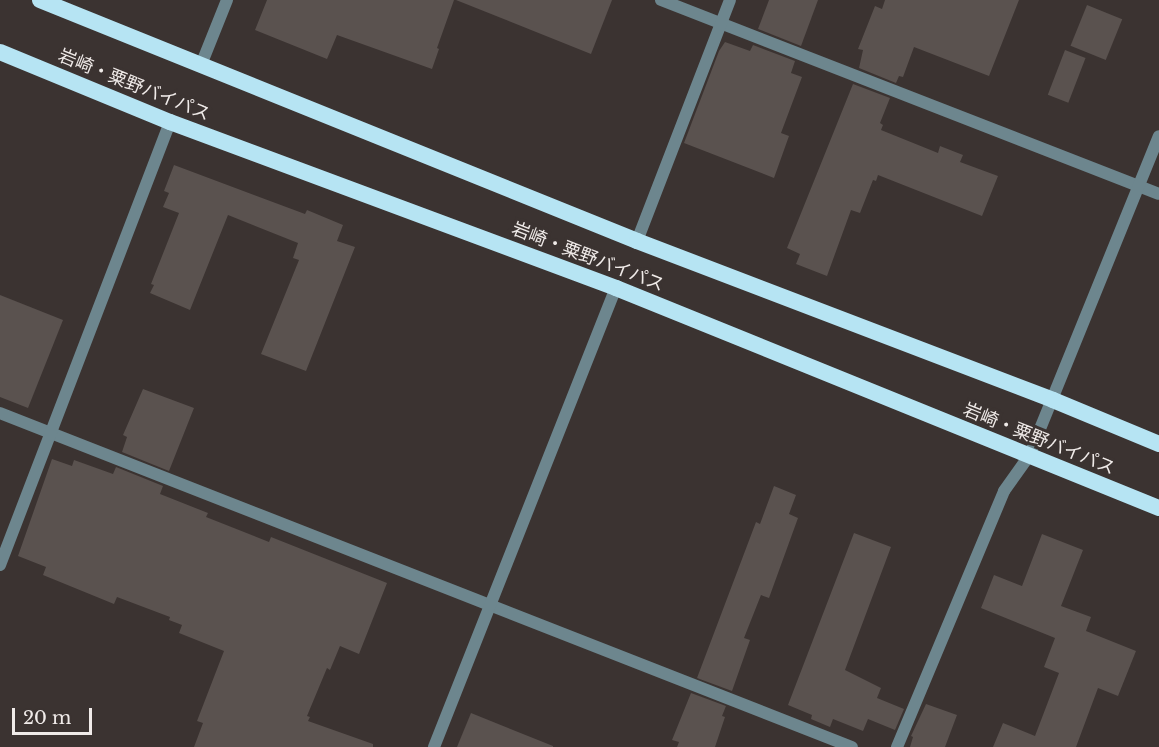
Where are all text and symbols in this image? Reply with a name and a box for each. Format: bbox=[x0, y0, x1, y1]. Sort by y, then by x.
street label: 岩崎・粟野バイパス bbox=[55, 45, 213, 125]
street label: 岩崎・粟野バイパス bbox=[509, 218, 667, 296]
street label: 岩崎・粟野バイパス bbox=[960, 399, 1118, 479]
scale bar bbox=[15, 696, 94, 734]
text: 20 m bbox=[23, 707, 71, 729]

